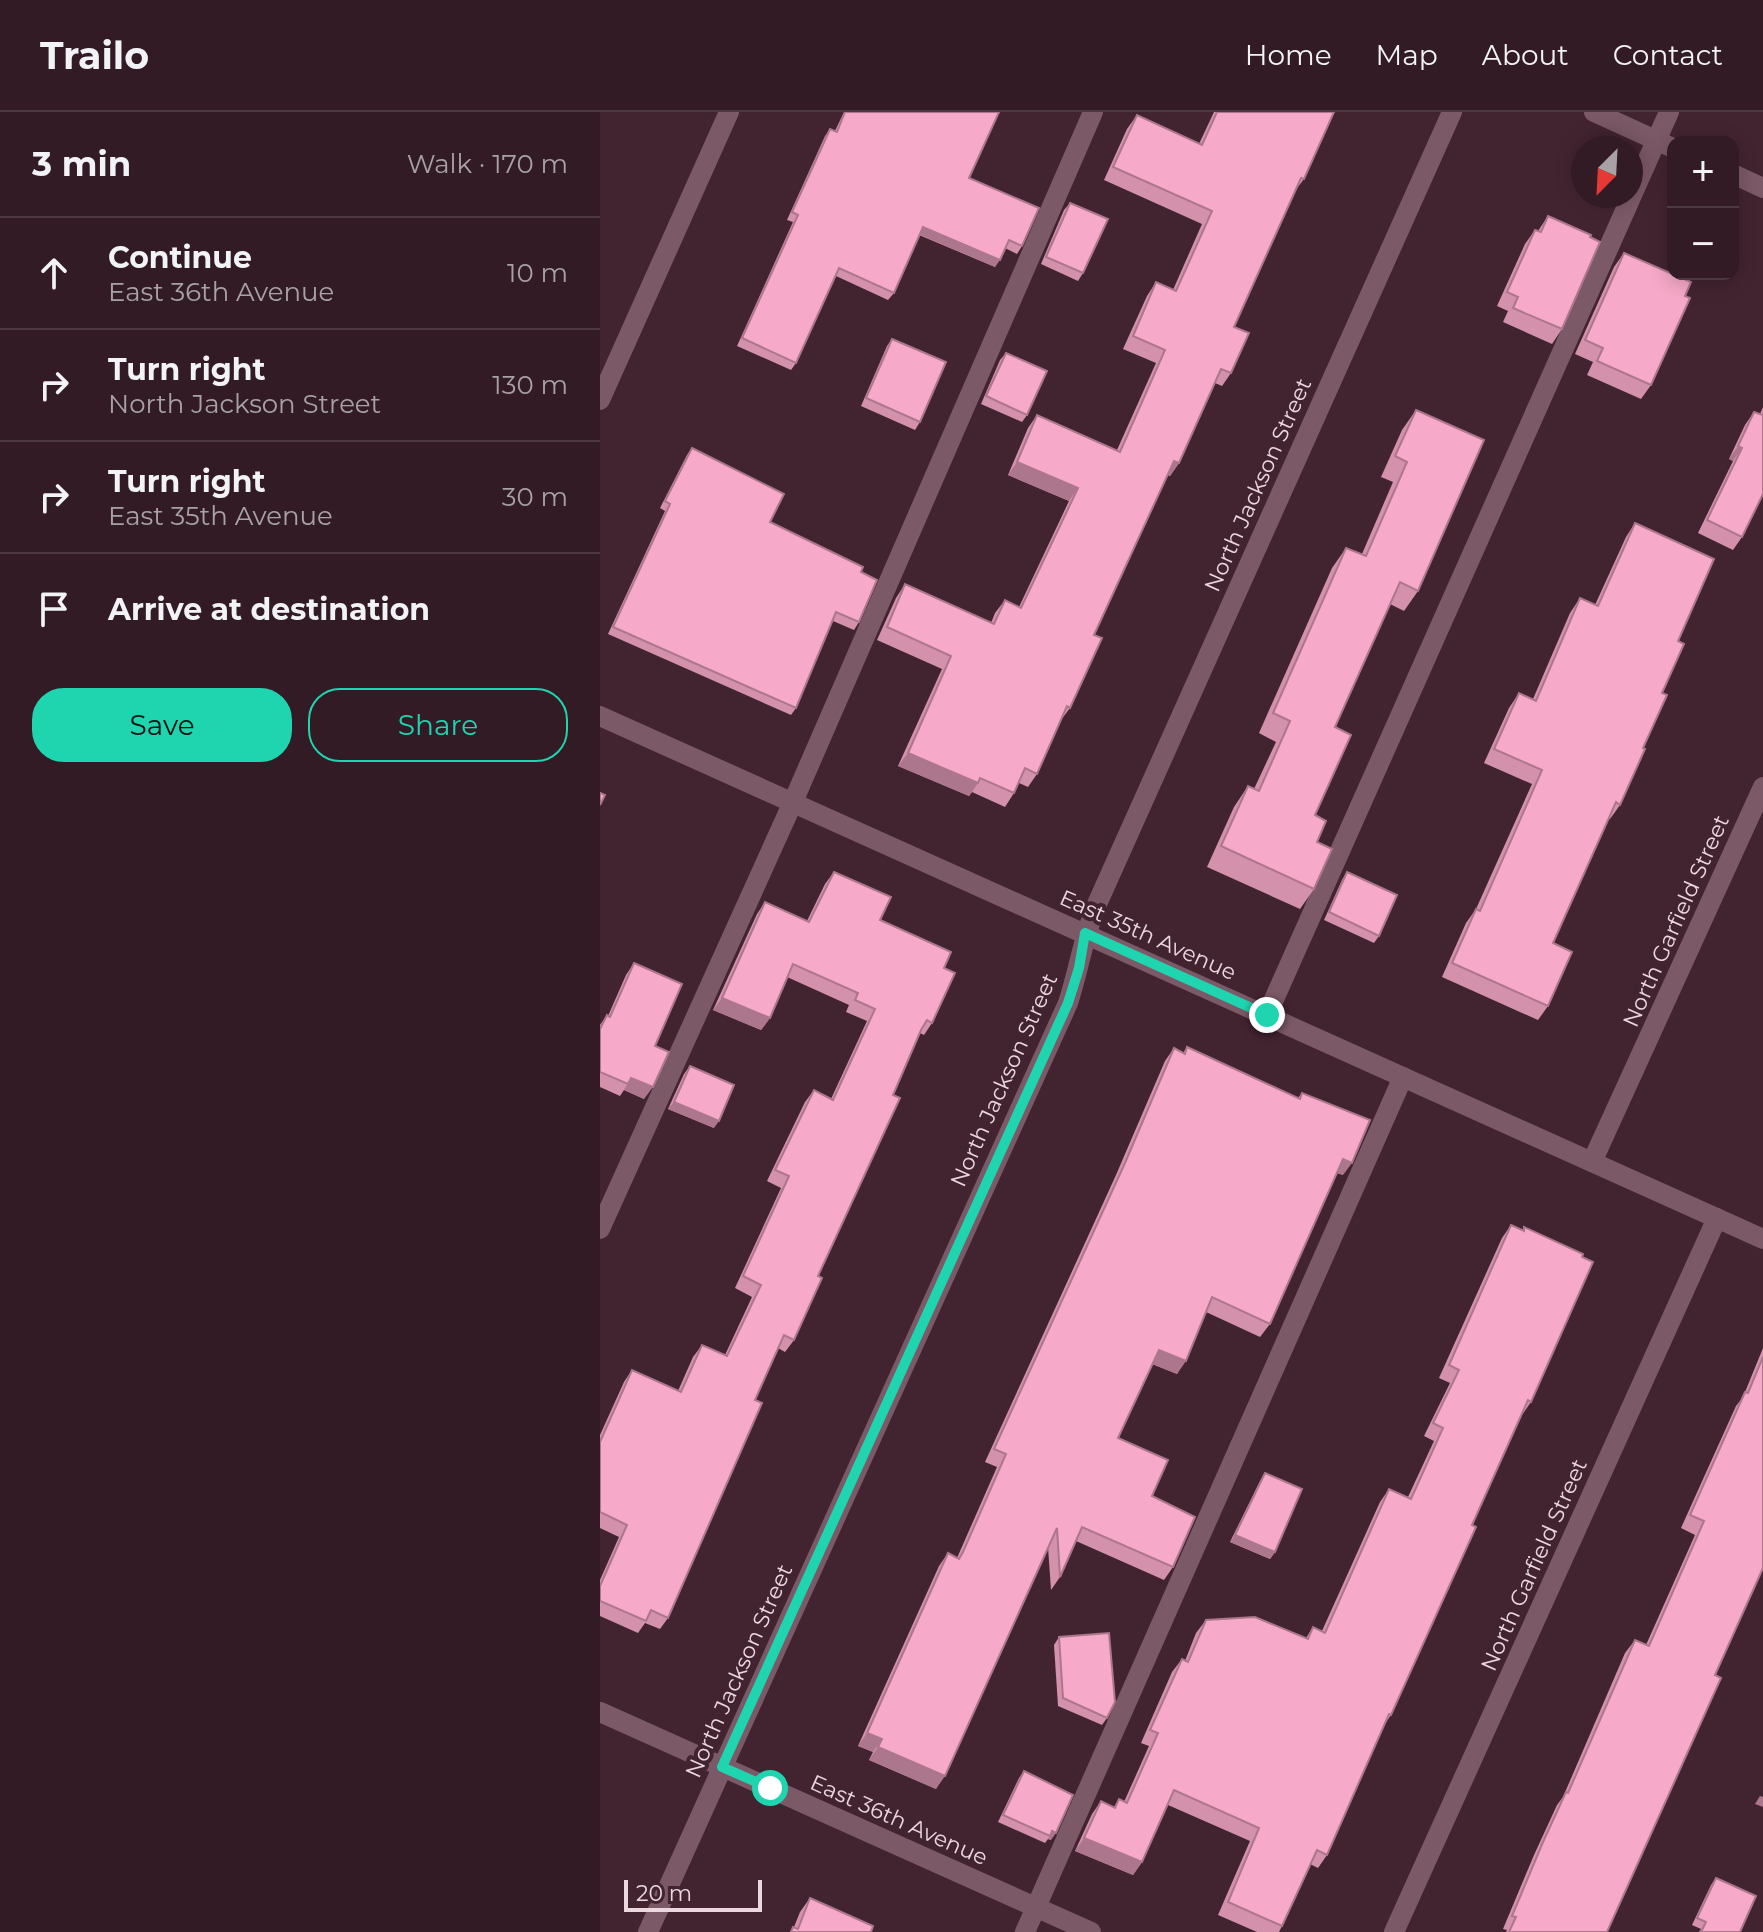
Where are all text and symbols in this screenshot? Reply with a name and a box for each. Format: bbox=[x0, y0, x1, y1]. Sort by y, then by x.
text: Trailo bbox=[40, 32, 149, 79]
text: Home bbox=[1245, 38, 1332, 72]
text: Map bbox=[1376, 38, 1438, 72]
text: About bbox=[1482, 38, 1569, 72]
text: Contact bbox=[1613, 38, 1723, 72]
north arrow bbox=[1571, 136, 1643, 208]
map controls bbox=[1667, 136, 1739, 280]
button: + bbox=[1667, 136, 1739, 208]
text: 3 min bbox=[32, 143, 131, 185]
text: Walk · 170 m bbox=[407, 148, 568, 180]
button: − bbox=[1667, 208, 1739, 280]
text: Continue bbox=[108, 239, 252, 276]
icon: ahead bbox=[32, 251, 76, 295]
text: 10 m bbox=[507, 257, 568, 289]
text: East 36th Avenue bbox=[108, 276, 334, 308]
text: Turn right bbox=[108, 351, 265, 388]
icon: right bbox=[32, 363, 76, 407]
text: 130 m bbox=[492, 369, 568, 401]
street label: North Jackson Street bbox=[1199, 374, 1317, 596]
text: North Jackson Street bbox=[108, 388, 381, 420]
text: Turn right bbox=[108, 463, 265, 500]
icon: right bbox=[32, 475, 76, 519]
text: 30 m bbox=[502, 481, 568, 513]
text: East 35th Avenue bbox=[108, 500, 333, 532]
icon: arrive bbox=[32, 587, 76, 631]
text: Arrive at destination bbox=[108, 591, 430, 628]
button: Save bbox=[32, 688, 292, 762]
button: Share bbox=[308, 688, 568, 762]
street label: North Garfield Street bbox=[1617, 811, 1735, 1031]
street label: East 35th Avenue bbox=[1056, 884, 1240, 986]
street label: North Jackson Street bbox=[945, 969, 1063, 1191]
route end bbox=[1249, 997, 1285, 1033]
street label: North Garfield Street bbox=[1475, 1455, 1593, 1675]
street label: North Jackson Street bbox=[680, 1560, 798, 1782]
street label: East 36th Avenue bbox=[806, 1769, 992, 1871]
route start bbox=[752, 1770, 788, 1806]
scale bar bbox=[624, 1876, 762, 1912]
text: 20 m bbox=[636, 1880, 692, 1907]

